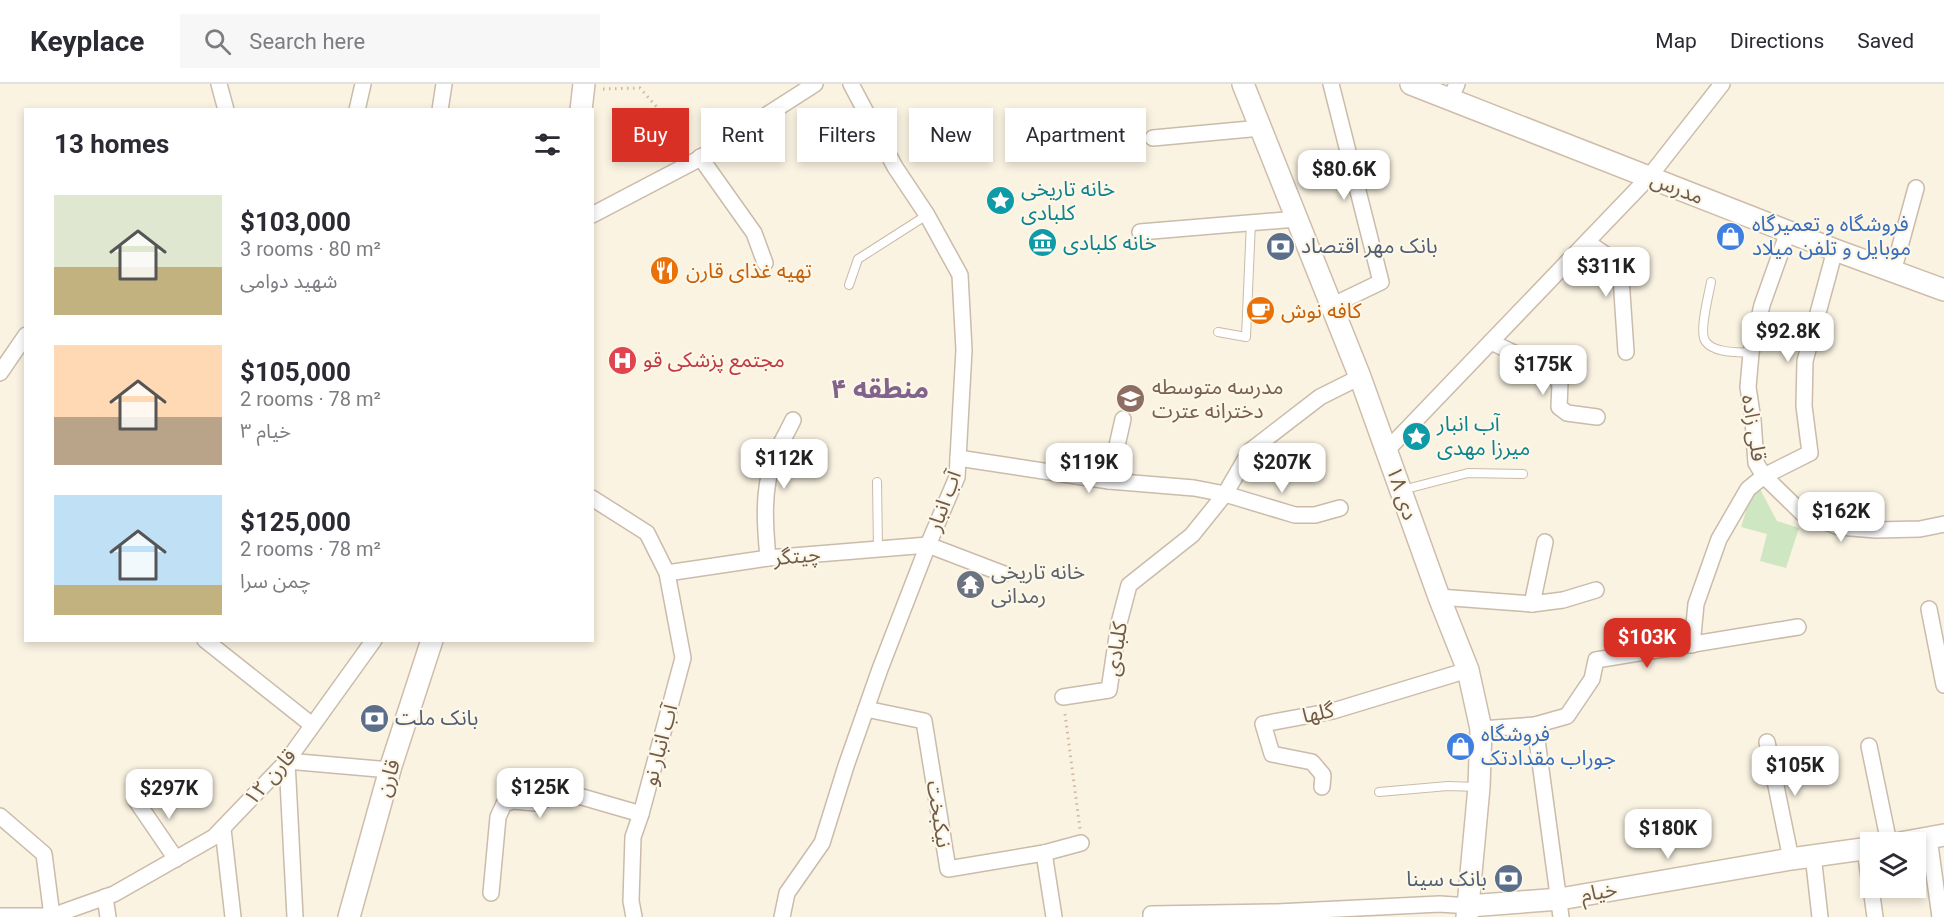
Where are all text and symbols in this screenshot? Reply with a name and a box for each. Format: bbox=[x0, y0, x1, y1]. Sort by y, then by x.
search box bbox=[180, 14, 600, 68]
text: Keyplace bbox=[30, 25, 144, 58]
icon: search bbox=[201, 25, 234, 58]
text: Search here bbox=[249, 29, 365, 54]
text: Map bbox=[1655, 29, 1697, 53]
text: Directions bbox=[1730, 29, 1824, 53]
text: Saved bbox=[1857, 29, 1914, 53]
chip: Buy bbox=[612, 108, 689, 162]
chip: Rent bbox=[701, 108, 785, 162]
chip: Filters bbox=[797, 108, 897, 162]
chip: New bbox=[909, 108, 993, 162]
chip: Apartment bbox=[1005, 108, 1146, 162]
icon: filters bbox=[531, 128, 564, 161]
text: 13 homes bbox=[54, 129, 169, 159]
pin: $80.6K bbox=[1295, 150, 1393, 201]
text: $80.6K bbox=[1312, 157, 1376, 181]
street label: مدرس bbox=[1647, 167, 1707, 209]
place label: خانه تاریخی کلبادی bbox=[1021, 177, 1115, 225]
place icon: خانه تاریخی کلبادی bbox=[984, 185, 1016, 217]
text: $103,000 bbox=[240, 207, 351, 237]
place label: فروشگاه و تعمیرگاه موبایل و تلفن میلاد bbox=[1752, 212, 1911, 260]
icon: home bbox=[102, 219, 174, 291]
shop icon: فروشگاه و تعمیرگاه موبایل و تلفن میلاد bbox=[1715, 220, 1747, 252]
museum icon: خانه کلبادی bbox=[1026, 227, 1058, 259]
bank icon: بانک مهر اقتصاد bbox=[1264, 230, 1296, 262]
place label: خانه کلبادی bbox=[1063, 231, 1157, 255]
place label: بانک مهر اقتصاد bbox=[1301, 234, 1438, 258]
text: 3 rooms · 80 m² bbox=[240, 237, 381, 261]
pin: $311K bbox=[1564, 247, 1648, 298]
text: $311K bbox=[1577, 254, 1635, 278]
restaurant icon: تهیه غذای قارن bbox=[649, 255, 681, 287]
place label: تهیه غذای قارن bbox=[686, 259, 812, 283]
text: شهید دوامی bbox=[240, 269, 337, 293]
cafe icon: کافه نوش bbox=[1244, 295, 1276, 327]
place label: کافه نوش bbox=[1281, 299, 1362, 323]
pin: $92.8K bbox=[1739, 312, 1837, 363]
text: $92.8K bbox=[1756, 319, 1820, 343]
hospital icon: مجتمع پزشکی قو bbox=[606, 344, 638, 376]
pin: $175K bbox=[1501, 345, 1585, 396]
place label: مجتمع پزشکی قو bbox=[643, 348, 785, 375]
text: $175K bbox=[1514, 352, 1572, 376]
text: $105,000 bbox=[240, 357, 351, 387]
icon: home bbox=[102, 369, 174, 441]
district label: منطقه ۴ bbox=[831, 373, 929, 405]
place label: مدرسه متوسطه دخترانه عترت bbox=[1152, 375, 1284, 423]
school or university icon: مدرسه متوسطه دخترانه عترت bbox=[1115, 383, 1147, 415]
text: 2 rooms · 78 m² bbox=[240, 387, 381, 411]
street label: قلی زاده bbox=[1737, 393, 1771, 463]
place label: آب انبار میرزا مهدی bbox=[1436, 412, 1530, 460]
text: خیام ۳ bbox=[240, 419, 291, 443]
place icon: آب انبار میرزا مهدی bbox=[1400, 420, 1432, 452]
pin: $112K bbox=[742, 439, 826, 490]
pin: $119K bbox=[1047, 443, 1131, 494]
pin: $207K bbox=[1240, 443, 1324, 494]
text: $112K bbox=[755, 446, 813, 470]
text: $119K bbox=[1060, 450, 1118, 474]
text: $207K bbox=[1253, 450, 1311, 474]
street label: ۱۸ دی bbox=[1382, 463, 1422, 523]
street label: آب انبار bbox=[922, 467, 966, 535]
pin: $162K bbox=[1799, 492, 1883, 543]
text: $162K bbox=[1812, 499, 1870, 523]
text: $125,000 bbox=[240, 507, 351, 537]
icon: home bbox=[102, 519, 174, 591]
text: 2 rooms · 78 m² bbox=[240, 537, 381, 561]
street label: چیتگر bbox=[772, 542, 822, 571]
place label: خانه تاریخی رمدانی bbox=[991, 560, 1085, 608]
temple icon: خانه تاریخی رمدانی bbox=[954, 568, 986, 600]
text: چمن سرا bbox=[240, 569, 311, 593]
pin: $103K bbox=[1605, 618, 1689, 669]
street label: کلبادی bbox=[1100, 620, 1132, 678]
text: $103K bbox=[1618, 625, 1676, 649]
street label: گلها bbox=[1300, 698, 1336, 728]
street label: آب انبار نو bbox=[638, 701, 683, 788]
bank icon: بانک ملت bbox=[358, 702, 390, 734]
place label: بانک ملت bbox=[395, 706, 478, 730]
place label: فروشگاه جوراب مقدادتک bbox=[1481, 722, 1616, 770]
shop icon: فروشگاه جوراب مقدادتک bbox=[1444, 730, 1476, 762]
street label: قارن ۱۲ bbox=[239, 744, 301, 810]
pin: $105K bbox=[1753, 746, 1837, 797]
text: $105K bbox=[1766, 753, 1824, 777]
street label: قارن bbox=[371, 757, 405, 799]
pin: $125K bbox=[498, 768, 582, 819]
pin: $297K bbox=[127, 769, 211, 820]
text: $125K bbox=[511, 775, 569, 799]
text: $297K bbox=[140, 776, 198, 800]
street label: نیکبخت bbox=[922, 779, 956, 849]
pin: $180K bbox=[1626, 809, 1710, 860]
text: $180K bbox=[1639, 816, 1697, 840]
map controls bbox=[1860, 832, 1926, 898]
button: layers bbox=[1860, 832, 1926, 898]
bank icon: بانک سینا bbox=[1492, 863, 1524, 895]
place label: بانک سینا bbox=[1406, 867, 1487, 891]
street label: خیام bbox=[1579, 877, 1620, 911]

